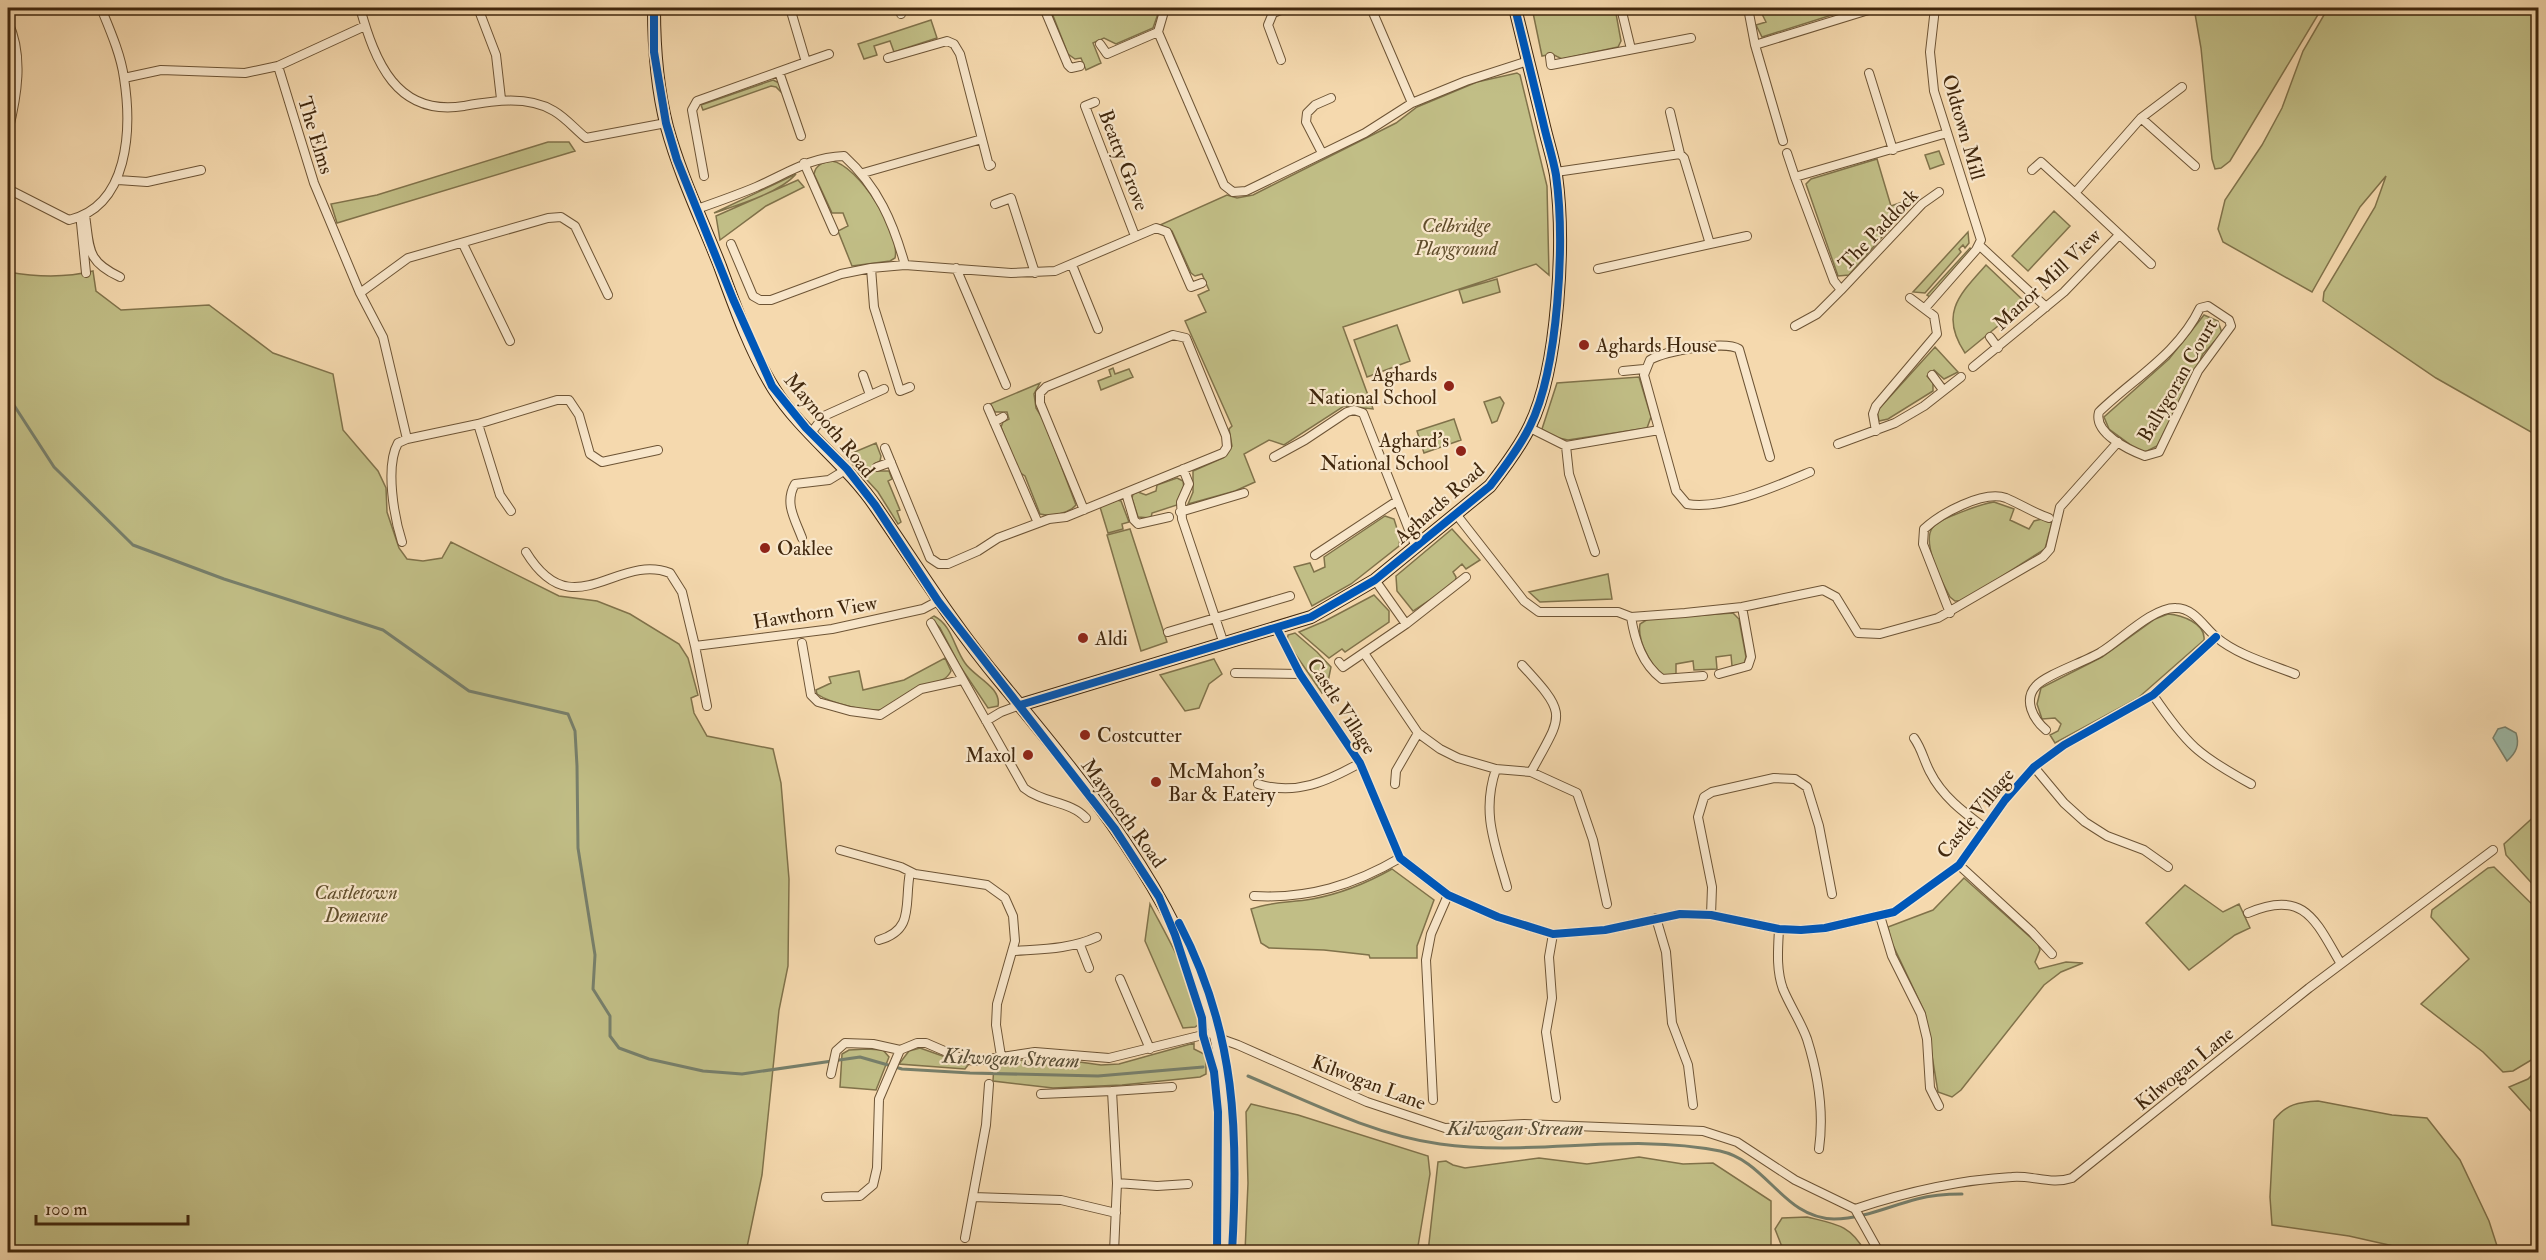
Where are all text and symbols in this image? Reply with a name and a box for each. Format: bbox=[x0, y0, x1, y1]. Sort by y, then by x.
street label: Oldtown Mill bbox=[1937, 71, 1991, 183]
street label: The Elms bbox=[292, 93, 339, 177]
street label: Beatty Grove bbox=[1093, 106, 1154, 214]
street label: The Paddock bbox=[1833, 183, 1924, 276]
park label: Celbridge Playground bbox=[1414, 213, 1499, 261]
street label: Manor Mill View bbox=[1988, 223, 2107, 336]
street label: Ballygoran Court bbox=[2132, 314, 2223, 446]
place label: Aghards House bbox=[1595, 333, 1717, 358]
marker: Aghards House bbox=[1577, 338, 1591, 352]
place label: Aghards National School bbox=[1308, 362, 1437, 410]
street label: Maynooth Road bbox=[779, 368, 881, 483]
marker: Aghards National School bbox=[1442, 379, 1456, 393]
place label: Aghard's National School bbox=[1320, 428, 1449, 476]
marker: Aghard's National School bbox=[1454, 444, 1468, 458]
street label: Aghards Road bbox=[1388, 457, 1490, 550]
place label: Oaklee bbox=[777, 536, 833, 561]
marker: Oaklee bbox=[758, 541, 772, 555]
street label: Hawthorn View bbox=[751, 590, 880, 635]
place label: Aldi bbox=[1094, 626, 1128, 651]
marker: Aldi bbox=[1076, 631, 1090, 645]
street label: Castle Village bbox=[1301, 653, 1382, 759]
place label: Costcutter bbox=[1097, 723, 1182, 748]
marker: Costcutter bbox=[1078, 728, 1092, 742]
place label: Maxol bbox=[965, 743, 1016, 768]
marker: Maxol bbox=[1021, 748, 1035, 762]
street label: Maynooth Road bbox=[1076, 754, 1172, 873]
place label: McMahon’s Bar & Eatery bbox=[1168, 759, 1277, 807]
street label: Castle Village bbox=[1931, 763, 2020, 864]
marker: McMahon’s Bar & Eatery bbox=[1149, 775, 1163, 789]
park label: Castletown Demesne bbox=[314, 880, 398, 928]
street label: Kilwogan Lane bbox=[2130, 1021, 2239, 1116]
water label: Kilwogan Stream bbox=[941, 1043, 1080, 1074]
street label: Kilwogan Lane bbox=[1308, 1049, 1429, 1116]
water label: Kilwogan Stream bbox=[1445, 1115, 1584, 1142]
scale bar bbox=[36, 1188, 188, 1226]
text: 100 m bbox=[45, 1198, 88, 1221]

